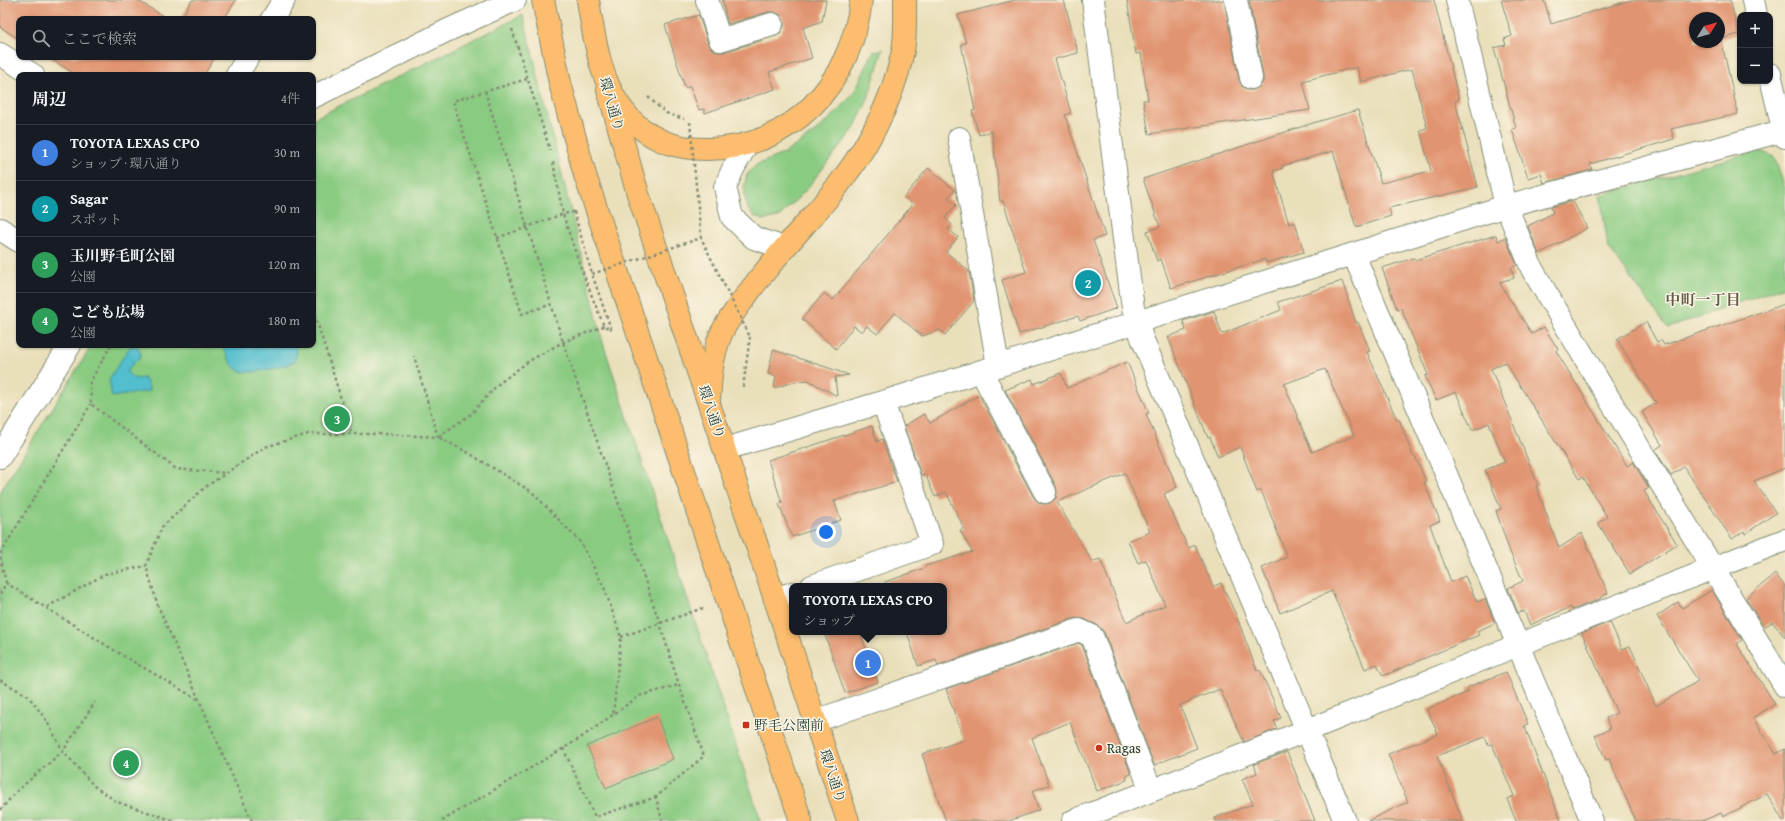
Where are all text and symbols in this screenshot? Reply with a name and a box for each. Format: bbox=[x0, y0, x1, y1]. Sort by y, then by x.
north arrow bbox=[1689, 12, 1725, 48]
map controls bbox=[1737, 12, 1773, 84]
button: + bbox=[1737, 12, 1773, 48]
search box bbox=[16, 16, 316, 60]
icon: search bbox=[30, 27, 52, 49]
text: ここで検索 bbox=[62, 28, 137, 49]
button: − bbox=[1737, 48, 1773, 84]
street label: 環八通り bbox=[595, 74, 629, 134]
text: 周辺 bbox=[32, 86, 66, 111]
text: 4件 bbox=[281, 89, 300, 108]
text: TOYOTA LEXAS CPO bbox=[70, 132, 200, 153]
text: 1 bbox=[42, 143, 48, 162]
text: 30 m bbox=[274, 143, 300, 162]
text: ショップ · 環八通り bbox=[70, 154, 182, 173]
text: Sagar bbox=[70, 188, 108, 209]
text: 2 bbox=[42, 199, 48, 218]
text: 90 m bbox=[274, 199, 300, 218]
text: スポット bbox=[70, 210, 122, 229]
text: 玉川野毛町公園 bbox=[70, 245, 175, 266]
text: 3 bbox=[42, 255, 48, 274]
text: 120 m bbox=[268, 255, 300, 274]
text: 公園 bbox=[70, 267, 96, 286]
pin: 2 bbox=[1075, 268, 1101, 298]
district label: 中町一丁目 bbox=[1665, 289, 1741, 310]
text: こども広場 bbox=[70, 301, 145, 322]
text: 4 bbox=[42, 311, 48, 330]
text: 180 m bbox=[268, 311, 300, 330]
text: 公園 bbox=[70, 323, 96, 342]
street label: 環八通り bbox=[693, 382, 731, 442]
pin: 3 bbox=[324, 404, 350, 434]
your location bbox=[816, 522, 836, 542]
popup bbox=[789, 583, 947, 635]
text: TOYOTA LEXAS CPO bbox=[803, 589, 933, 610]
text: ショップ bbox=[803, 611, 855, 630]
pin: 1 bbox=[855, 648, 881, 678]
place label: 野毛公園前 bbox=[754, 715, 824, 735]
marker: 野毛公園前 bbox=[741, 720, 751, 730]
place label: Ragas bbox=[1107, 738, 1141, 758]
marker: Ragas bbox=[1094, 743, 1104, 753]
street label: 環八通り bbox=[815, 746, 851, 806]
pin: 4 bbox=[113, 748, 139, 778]

